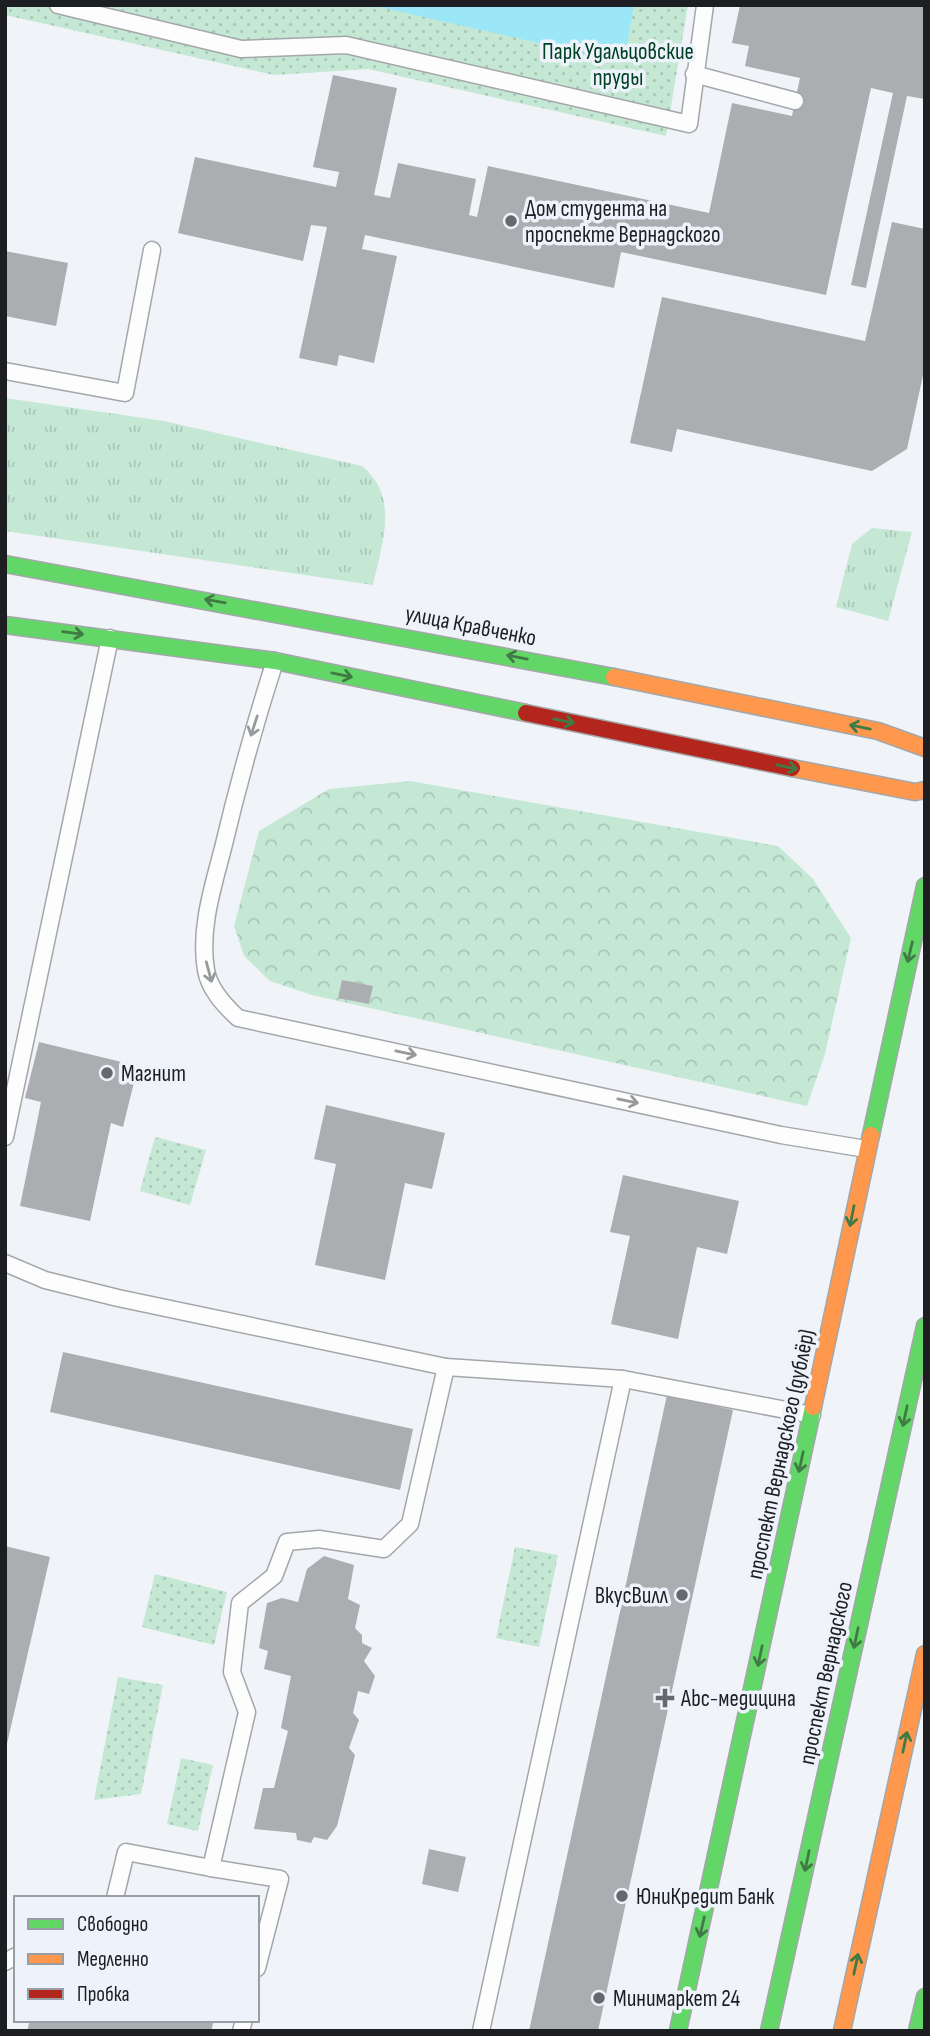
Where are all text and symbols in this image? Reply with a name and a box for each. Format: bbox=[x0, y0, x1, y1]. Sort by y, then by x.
park label: Парк Удальцовские пруды bbox=[542, 38, 694, 92]
place label: Дом студента на проспекте Вернадского bbox=[525, 195, 721, 249]
marker: Дом студента на проспекте Вернадского bbox=[503, 213, 519, 229]
one-way arrow bbox=[204, 594, 227, 607]
street label: улица Кравченко bbox=[403, 600, 539, 652]
one-way arrow bbox=[61, 627, 84, 640]
one-way arrow bbox=[506, 649, 529, 663]
one-way arrow bbox=[330, 668, 353, 682]
one-way arrow bbox=[552, 714, 575, 728]
one-way arrow bbox=[247, 715, 260, 737]
one-way arrow bbox=[849, 720, 872, 734]
one-way arrow bbox=[775, 760, 798, 774]
one-way arrow bbox=[902, 941, 915, 963]
one-way arrow bbox=[203, 961, 216, 983]
one-way arrow bbox=[394, 1047, 417, 1061]
place label: Магнит bbox=[121, 1060, 186, 1088]
marker: Магнит bbox=[99, 1065, 115, 1081]
one-way arrow bbox=[616, 1095, 639, 1109]
one-way arrow bbox=[845, 1204, 858, 1227]
street label: проспект Вернадского (дублёр) bbox=[741, 1327, 821, 1582]
one-way arrow bbox=[897, 1404, 911, 1427]
one-way arrow bbox=[794, 1450, 808, 1473]
street label: проспект Вернадского bbox=[793, 1579, 859, 1767]
place label: ВкусВилл bbox=[595, 1582, 669, 1610]
marker: ВкусВилл bbox=[674, 1587, 690, 1603]
one-way arrow bbox=[848, 1626, 862, 1649]
one-way arrow bbox=[753, 1644, 767, 1667]
place label: Abc-медицина bbox=[680, 1685, 796, 1713]
marker: Abc-медицина bbox=[655, 1688, 675, 1708]
one-way arrow bbox=[899, 1731, 913, 1754]
one-way arrow bbox=[799, 1849, 812, 1871]
place label: ЮниКредит Банк bbox=[636, 1883, 775, 1911]
marker: ЮниКредит Банк bbox=[614, 1888, 630, 1904]
legend bbox=[14, 1896, 259, 2022]
text: Свободно bbox=[77, 1912, 148, 1937]
one-way arrow bbox=[695, 1915, 708, 1938]
text: Медленно bbox=[77, 1947, 149, 1972]
one-way arrow bbox=[850, 1953, 864, 1976]
text: Пробка bbox=[77, 1982, 130, 2007]
place label: Минимаркет 24 bbox=[613, 1985, 741, 2013]
marker: Минимаркет 24 bbox=[591, 1990, 607, 2006]

